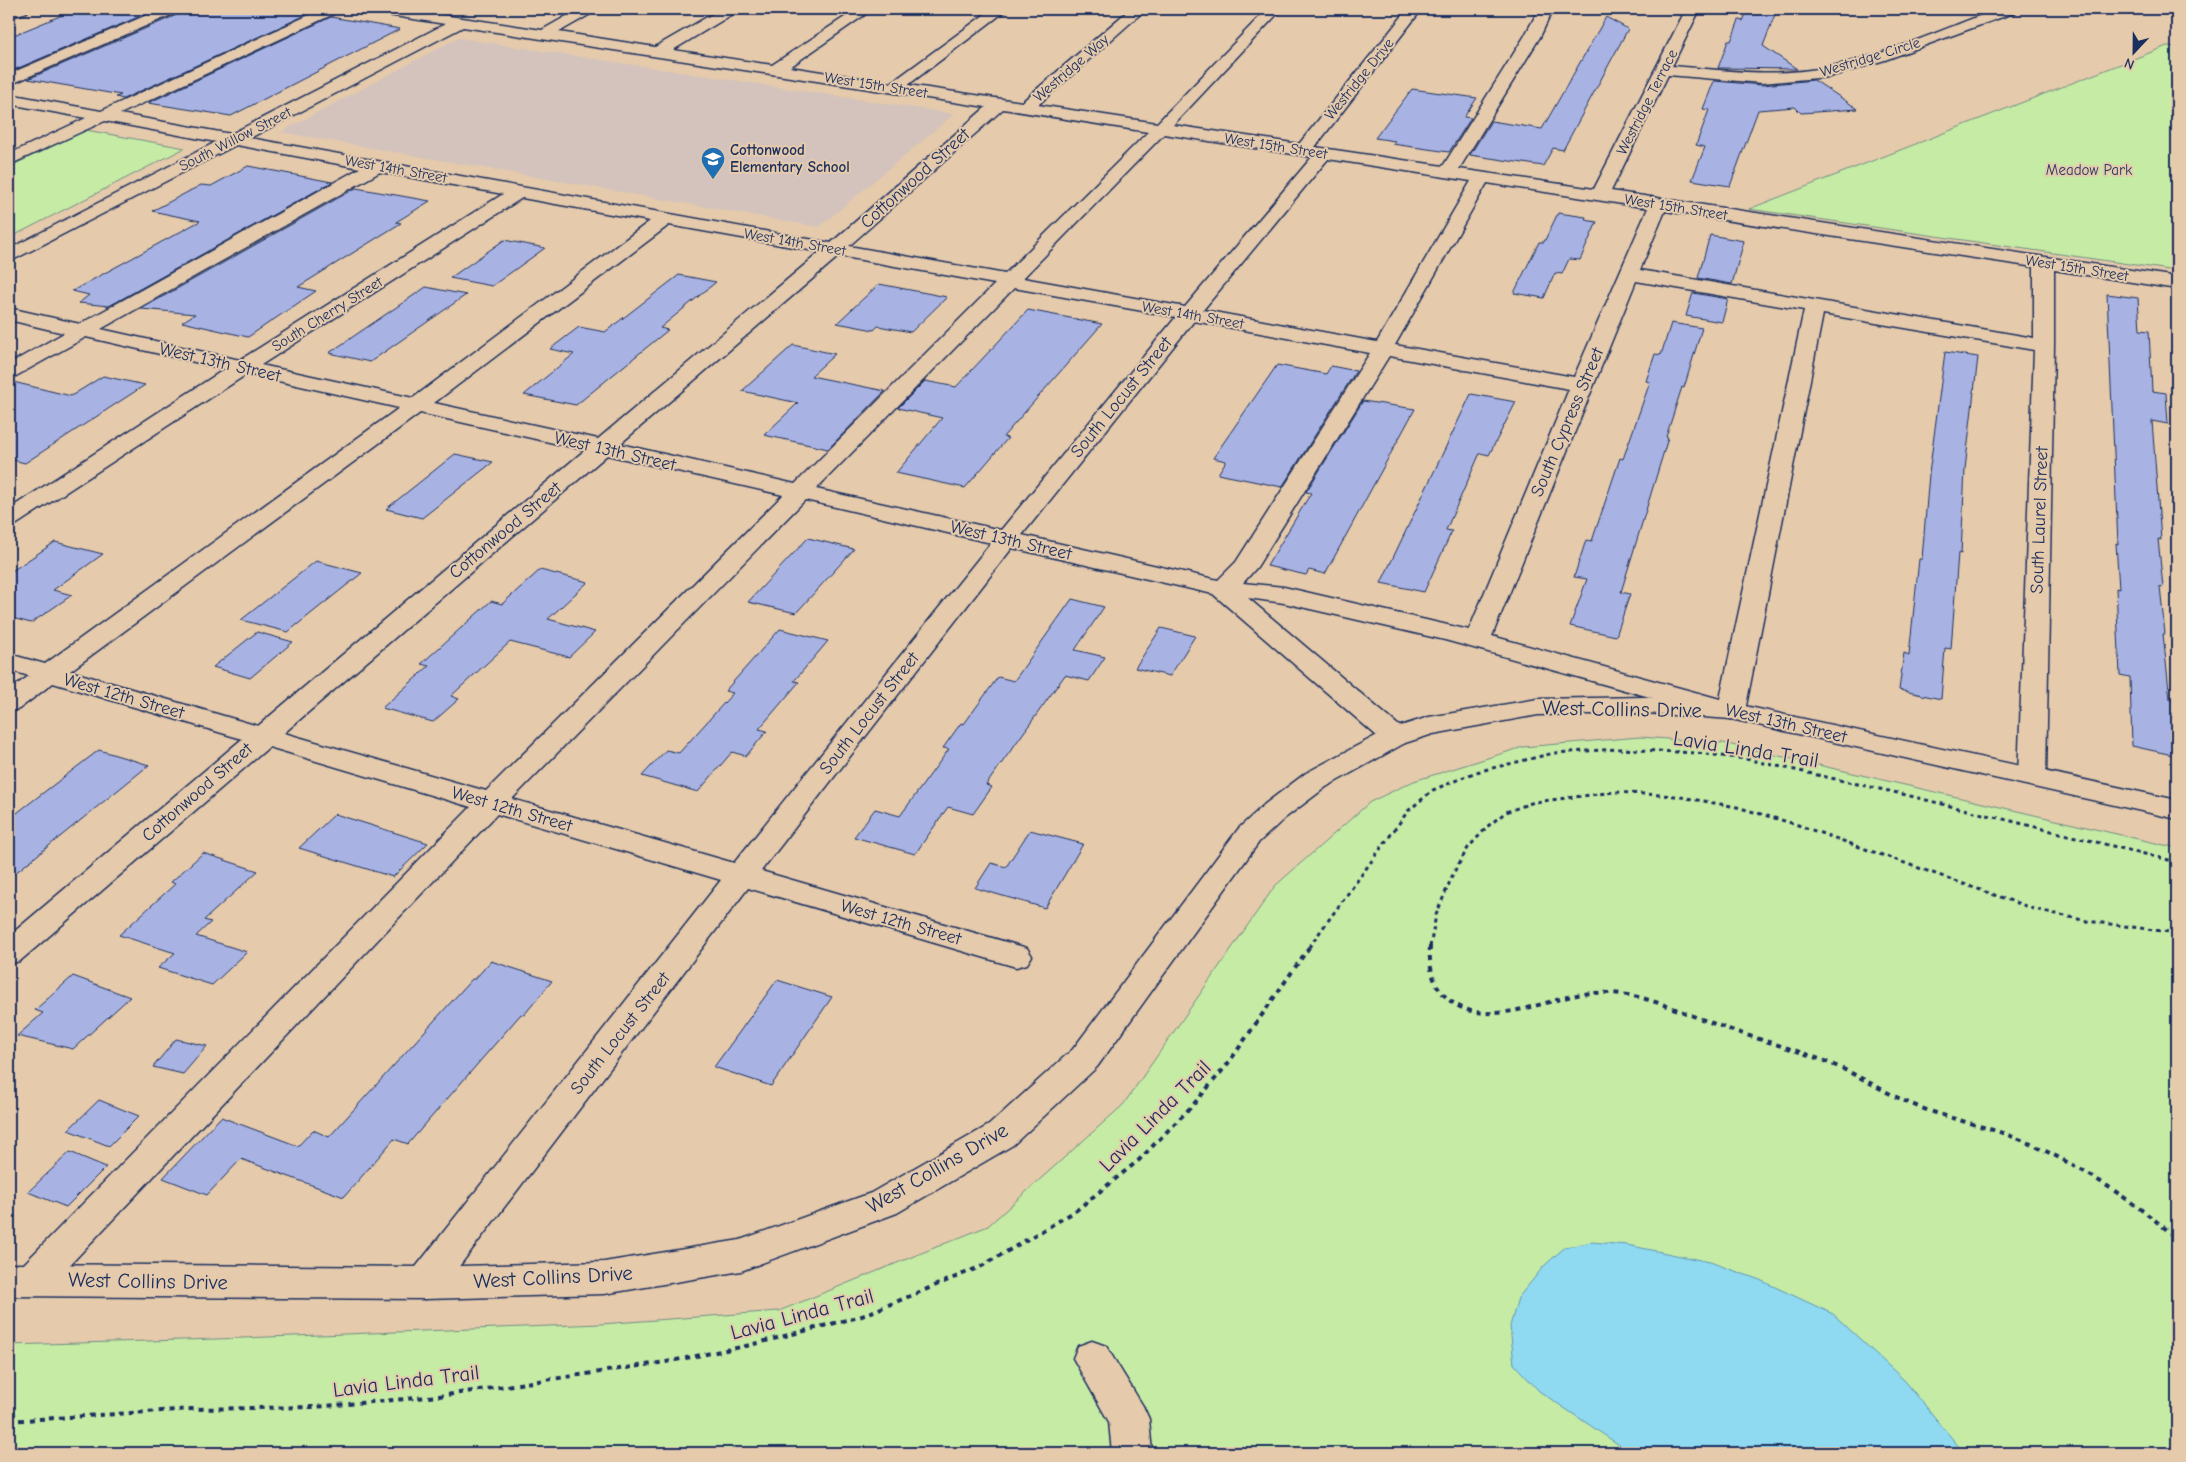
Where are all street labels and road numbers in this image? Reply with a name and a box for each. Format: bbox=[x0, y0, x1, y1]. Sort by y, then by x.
street label: Westridge Way bbox=[1030, 30, 1113, 106]
street label: Westridge Circle bbox=[1818, 33, 1923, 81]
street label: Westridge Drive bbox=[1321, 34, 1398, 124]
street label: Westridge Terrace bbox=[1613, 46, 1682, 158]
street label: West 15th Street bbox=[823, 68, 929, 102]
street label: South Willow Street bbox=[176, 103, 295, 175]
street label: Cottonwood Street bbox=[856, 123, 975, 233]
street label: West 15th Street bbox=[1223, 129, 1329, 163]
street label: West 14th Street bbox=[344, 151, 449, 187]
street label: West 15th Street bbox=[1623, 190, 1729, 224]
street label: West 14th Street bbox=[743, 224, 848, 260]
street label: West 15th Street bbox=[2024, 251, 2130, 285]
street label: South Cherry Street bbox=[268, 272, 386, 355]
street label: West 14th Street bbox=[1141, 297, 1246, 333]
street label: South Locust Street bbox=[1066, 332, 1177, 462]
street label: West 13th Street bbox=[157, 338, 284, 387]
street label: South Cypress Street bbox=[1527, 344, 1609, 500]
street label: West 13th Street bbox=[552, 427, 679, 476]
street label: South Laurel Street bbox=[2026, 445, 2053, 594]
street label: Cottonwood Street bbox=[445, 477, 566, 583]
street label: West 13th Street bbox=[948, 516, 1075, 565]
street label: South Locust Street bbox=[815, 647, 924, 779]
street label: West 12th Street bbox=[61, 669, 187, 724]
street label: West Collins Drive bbox=[1542, 696, 1702, 722]
street label: West 13th Street bbox=[1723, 699, 1850, 748]
street label: Lavia Linda Trail bbox=[1671, 726, 1821, 772]
street label: Cottonwood Street bbox=[138, 738, 258, 846]
street label: West 12th Street bbox=[449, 782, 575, 837]
street label: West 12th Street bbox=[838, 895, 964, 950]
street label: South Locust Street bbox=[566, 967, 675, 1099]
street label: Lavia Linda Trail bbox=[1094, 1055, 1216, 1177]
street label: West Collins Drive bbox=[862, 1118, 1012, 1218]
street label: West Collins Drive bbox=[473, 1261, 633, 1293]
street label: West Collins Drive bbox=[68, 1268, 228, 1294]
street label: Lavia Linda Trail bbox=[728, 1283, 876, 1345]
street label: Lavia Linda Trail bbox=[331, 1360, 481, 1402]

